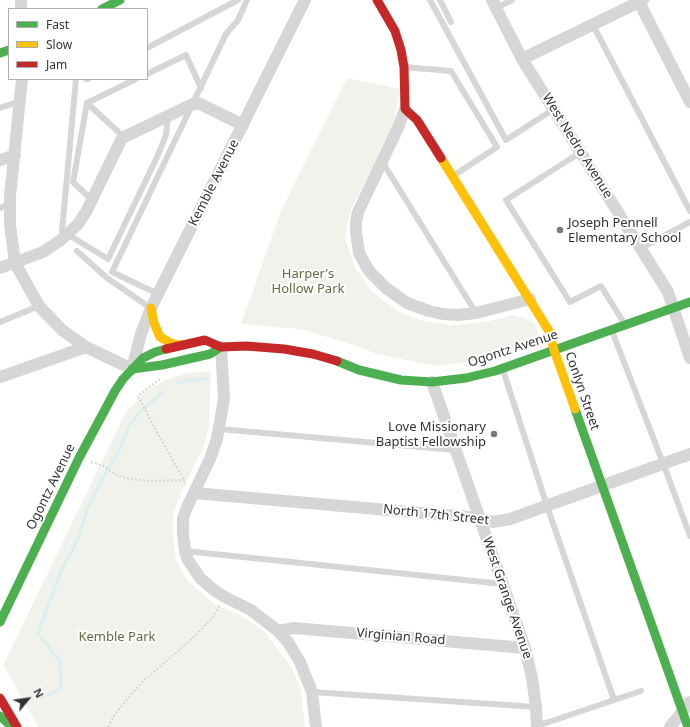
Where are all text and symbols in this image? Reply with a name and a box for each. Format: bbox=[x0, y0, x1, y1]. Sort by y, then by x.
legend bbox=[8, 8, 148, 80]
text: Fast bbox=[46, 16, 69, 33]
text: Slow bbox=[46, 36, 72, 53]
text: Jam bbox=[46, 56, 67, 73]
street label: West Nedro Avenue bbox=[538, 91, 616, 201]
street label: Kemble Avenue bbox=[185, 137, 243, 229]
place label: Joseph Pennell Elementary School bbox=[568, 215, 681, 246]
marker: Joseph Pennell Elementary School bbox=[555, 225, 565, 235]
park label: Harper's Hollow Park bbox=[272, 266, 344, 297]
street label: Ogontz Avenue bbox=[466, 327, 560, 371]
street label: Conlyn Street bbox=[561, 350, 603, 432]
place label: Love Missionary Baptist Fellowship bbox=[376, 419, 486, 450]
marker: Love Missionary Baptist Fellowship bbox=[489, 429, 499, 439]
street label: Ogontz Avenue bbox=[23, 441, 79, 533]
street label: North 17th Street bbox=[382, 502, 490, 528]
street label: West Grange Avenue bbox=[479, 535, 535, 661]
street label: Virginian Road bbox=[356, 625, 446, 649]
park label: Kemble Park bbox=[78, 629, 156, 645]
north arrow bbox=[8, 679, 48, 719]
text: N bbox=[30, 685, 48, 700]

